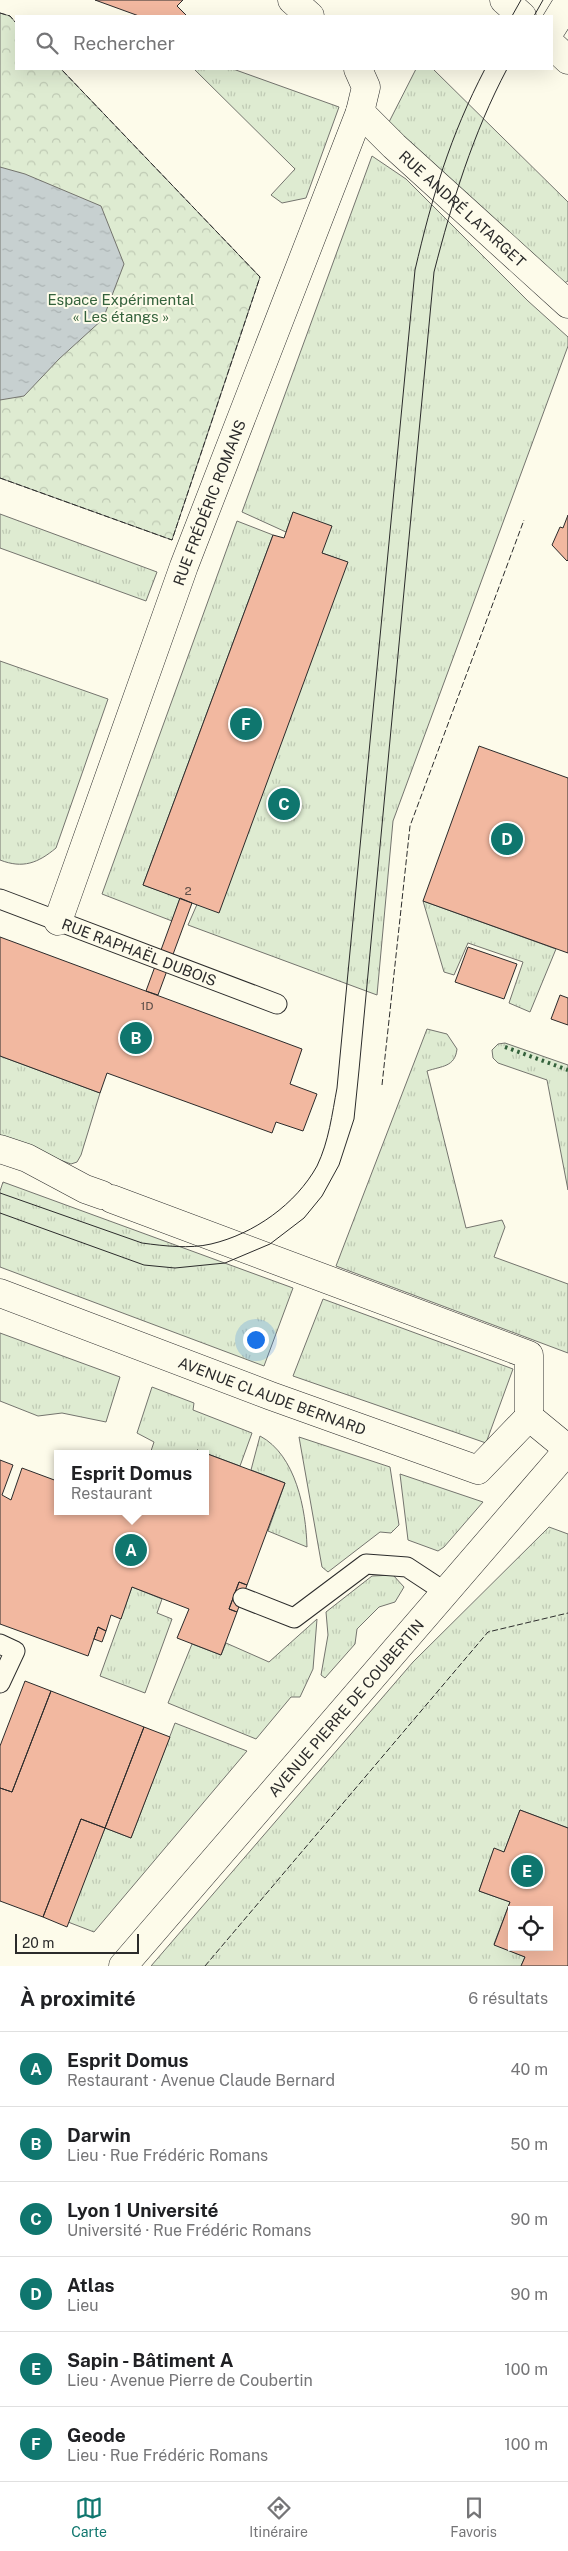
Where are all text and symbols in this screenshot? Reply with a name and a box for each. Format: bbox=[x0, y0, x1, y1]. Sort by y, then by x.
search box bbox=[15, 15, 553, 70]
icon: search bbox=[33, 29, 61, 57]
text: Rechercher bbox=[73, 32, 175, 54]
street label: RUE ANDRÉ LATARGET bbox=[396, 147, 530, 270]
park label: Espace Expérimental « Les étangs » bbox=[47, 291, 195, 325]
street label: RUE FRÉDÉRIC ROMANS bbox=[169, 417, 248, 588]
pin: F bbox=[230, 705, 262, 743]
pin: C bbox=[268, 785, 300, 823]
pin: D bbox=[491, 820, 523, 858]
house number: 2 bbox=[184, 884, 192, 898]
street label: RUE RAPHAËL DUBOIS bbox=[60, 915, 219, 989]
house number: 1D bbox=[140, 999, 154, 1013]
pin: B bbox=[120, 1019, 152, 1057]
your location bbox=[243, 1327, 269, 1353]
street label: AVENUE CLAUDE BERNARD bbox=[176, 1353, 368, 1438]
popup bbox=[54, 1450, 209, 1515]
text: Esprit Domus bbox=[71, 1462, 192, 1484]
text: Restaurant bbox=[71, 1484, 153, 1503]
pin: A bbox=[115, 1531, 147, 1569]
street label: AVENUE PIERRE DE COUBERTIN bbox=[265, 1616, 427, 1800]
pin: E bbox=[511, 1852, 543, 1890]
map controls bbox=[508, 1906, 553, 1951]
button: locate bbox=[508, 1906, 553, 1951]
scale bar bbox=[15, 1931, 139, 1954]
text: 20 m bbox=[22, 1935, 54, 1951]
text: À proximité bbox=[20, 1986, 136, 2011]
text: 6 résultats bbox=[468, 1989, 548, 2008]
text: Esprit Domus bbox=[67, 2049, 189, 2071]
text: A bbox=[30, 2060, 42, 2079]
text: 40 m bbox=[510, 2060, 548, 2079]
text: Restaurant · Avenue Claude Bernard bbox=[67, 2071, 335, 2090]
text: Darwin bbox=[67, 2124, 131, 2146]
text: B bbox=[31, 2135, 41, 2154]
text: 50 m bbox=[510, 2135, 548, 2154]
text: Lieu · Rue Frédéric Romans bbox=[67, 2146, 268, 2165]
text: Lyon 1 Université bbox=[67, 2199, 218, 2221]
text: C bbox=[30, 2210, 42, 2229]
text: 90 m bbox=[511, 2210, 548, 2229]
text: Université · Rue Frédéric Romans bbox=[67, 2221, 311, 2240]
text: Atlas bbox=[67, 2274, 115, 2296]
text: D bbox=[30, 2285, 42, 2304]
text: 90 m bbox=[511, 2285, 548, 2304]
text: Lieu bbox=[67, 2296, 99, 2315]
text: Sapin - Bâtiment A bbox=[67, 2349, 234, 2371]
text: E bbox=[31, 2360, 41, 2379]
text: 100 m bbox=[504, 2360, 548, 2379]
text: Lieu · Avenue Pierre de Coubertin bbox=[67, 2371, 313, 2390]
text: Geode bbox=[67, 2424, 126, 2446]
text: F bbox=[31, 2435, 41, 2454]
text: 100 m bbox=[504, 2435, 548, 2454]
text: Lieu · Rue Frédéric Romans bbox=[67, 2446, 268, 2465]
tab: Carte bbox=[71, 2494, 107, 2540]
tab: Itinéraire bbox=[249, 2494, 308, 2540]
tab: Favoris bbox=[450, 2494, 497, 2540]

